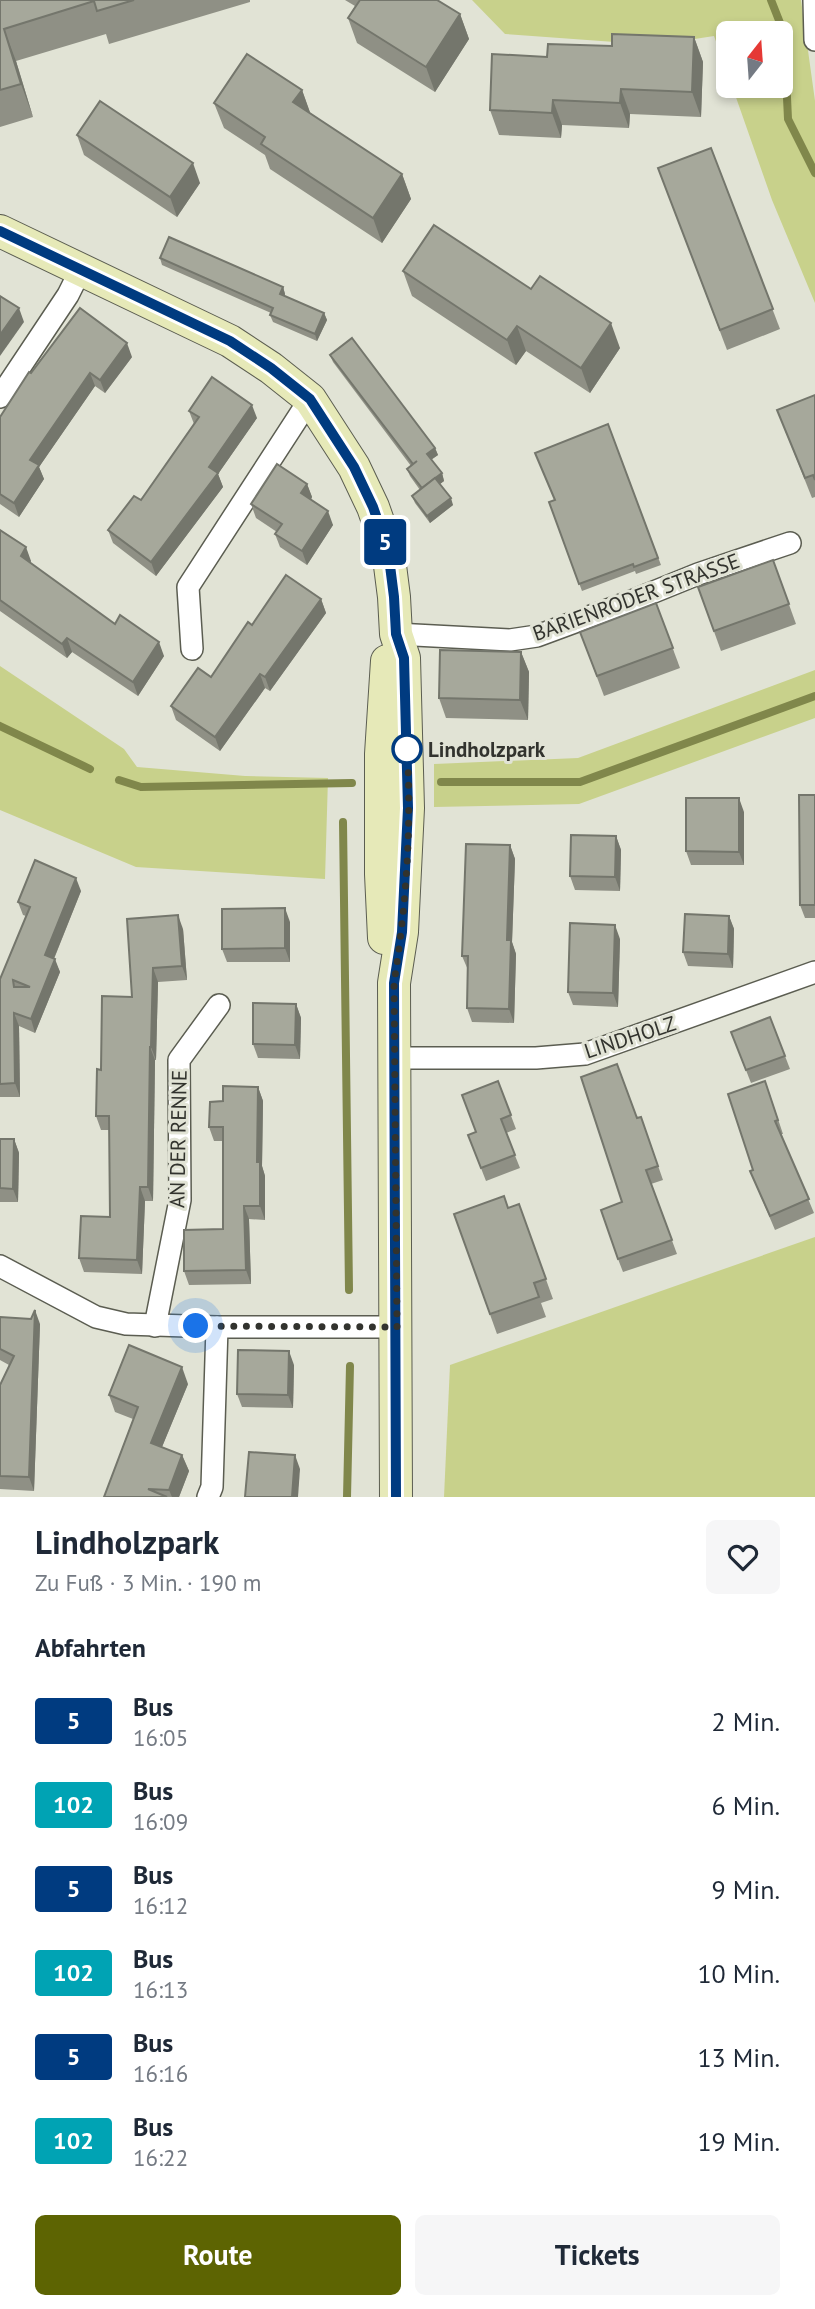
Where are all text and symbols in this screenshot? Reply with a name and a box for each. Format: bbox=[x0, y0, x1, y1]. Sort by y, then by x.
north arrow bbox=[716, 21, 793, 98]
map controls bbox=[716, 21, 793, 98]
line badge: 5 bbox=[362, 519, 408, 565]
text: 5 bbox=[378, 526, 392, 557]
street label: BARIENRODER STRASSE bbox=[529, 547, 743, 647]
marker: Lindholzpark bbox=[392, 734, 422, 764]
place label: Lindholzpark bbox=[428, 736, 546, 763]
street label: LINDHOLZ bbox=[581, 1009, 679, 1065]
street label: AN DER RENNE bbox=[163, 1070, 193, 1208]
your location bbox=[178, 1308, 213, 1343]
text: Lindholzpark bbox=[35, 1520, 219, 1563]
button: heart bbox=[706, 1520, 780, 1594]
text: Zu Fuß · 3 Min. · 190 m bbox=[35, 1568, 261, 1597]
text: Abfahrten bbox=[35, 1631, 146, 1664]
text: Bus bbox=[133, 1690, 173, 1723]
text: 5 bbox=[67, 1705, 80, 1736]
text: 2 Min. bbox=[712, 1705, 780, 1738]
text: 16:05 bbox=[133, 1723, 188, 1752]
text: Bus bbox=[133, 1774, 173, 1807]
text: 102 bbox=[53, 1789, 94, 1820]
text: 6 Min. bbox=[712, 1789, 780, 1822]
text: 16:09 bbox=[133, 1807, 188, 1836]
text: Bus bbox=[133, 1858, 173, 1891]
text: 5 bbox=[67, 1873, 80, 1904]
text: 9 Min. bbox=[712, 1873, 780, 1906]
text: 16:12 bbox=[133, 1891, 188, 1920]
text: Bus bbox=[133, 1942, 173, 1975]
text: 102 bbox=[53, 1957, 94, 1988]
text: 10 Min. bbox=[697, 1957, 780, 1990]
text: 16:13 bbox=[133, 1975, 188, 2004]
text: Bus bbox=[133, 2026, 173, 2059]
text: 5 bbox=[67, 2041, 80, 2072]
text: 13 Min. bbox=[697, 2041, 780, 2074]
text: 16:16 bbox=[133, 2059, 188, 2088]
text: Bus bbox=[133, 2110, 173, 2143]
text: 102 bbox=[53, 2125, 94, 2156]
text: 19 Min. bbox=[697, 2125, 780, 2158]
text: 16:22 bbox=[133, 2143, 188, 2172]
button: Route bbox=[35, 2215, 401, 2295]
button: Tickets bbox=[415, 2215, 780, 2295]

